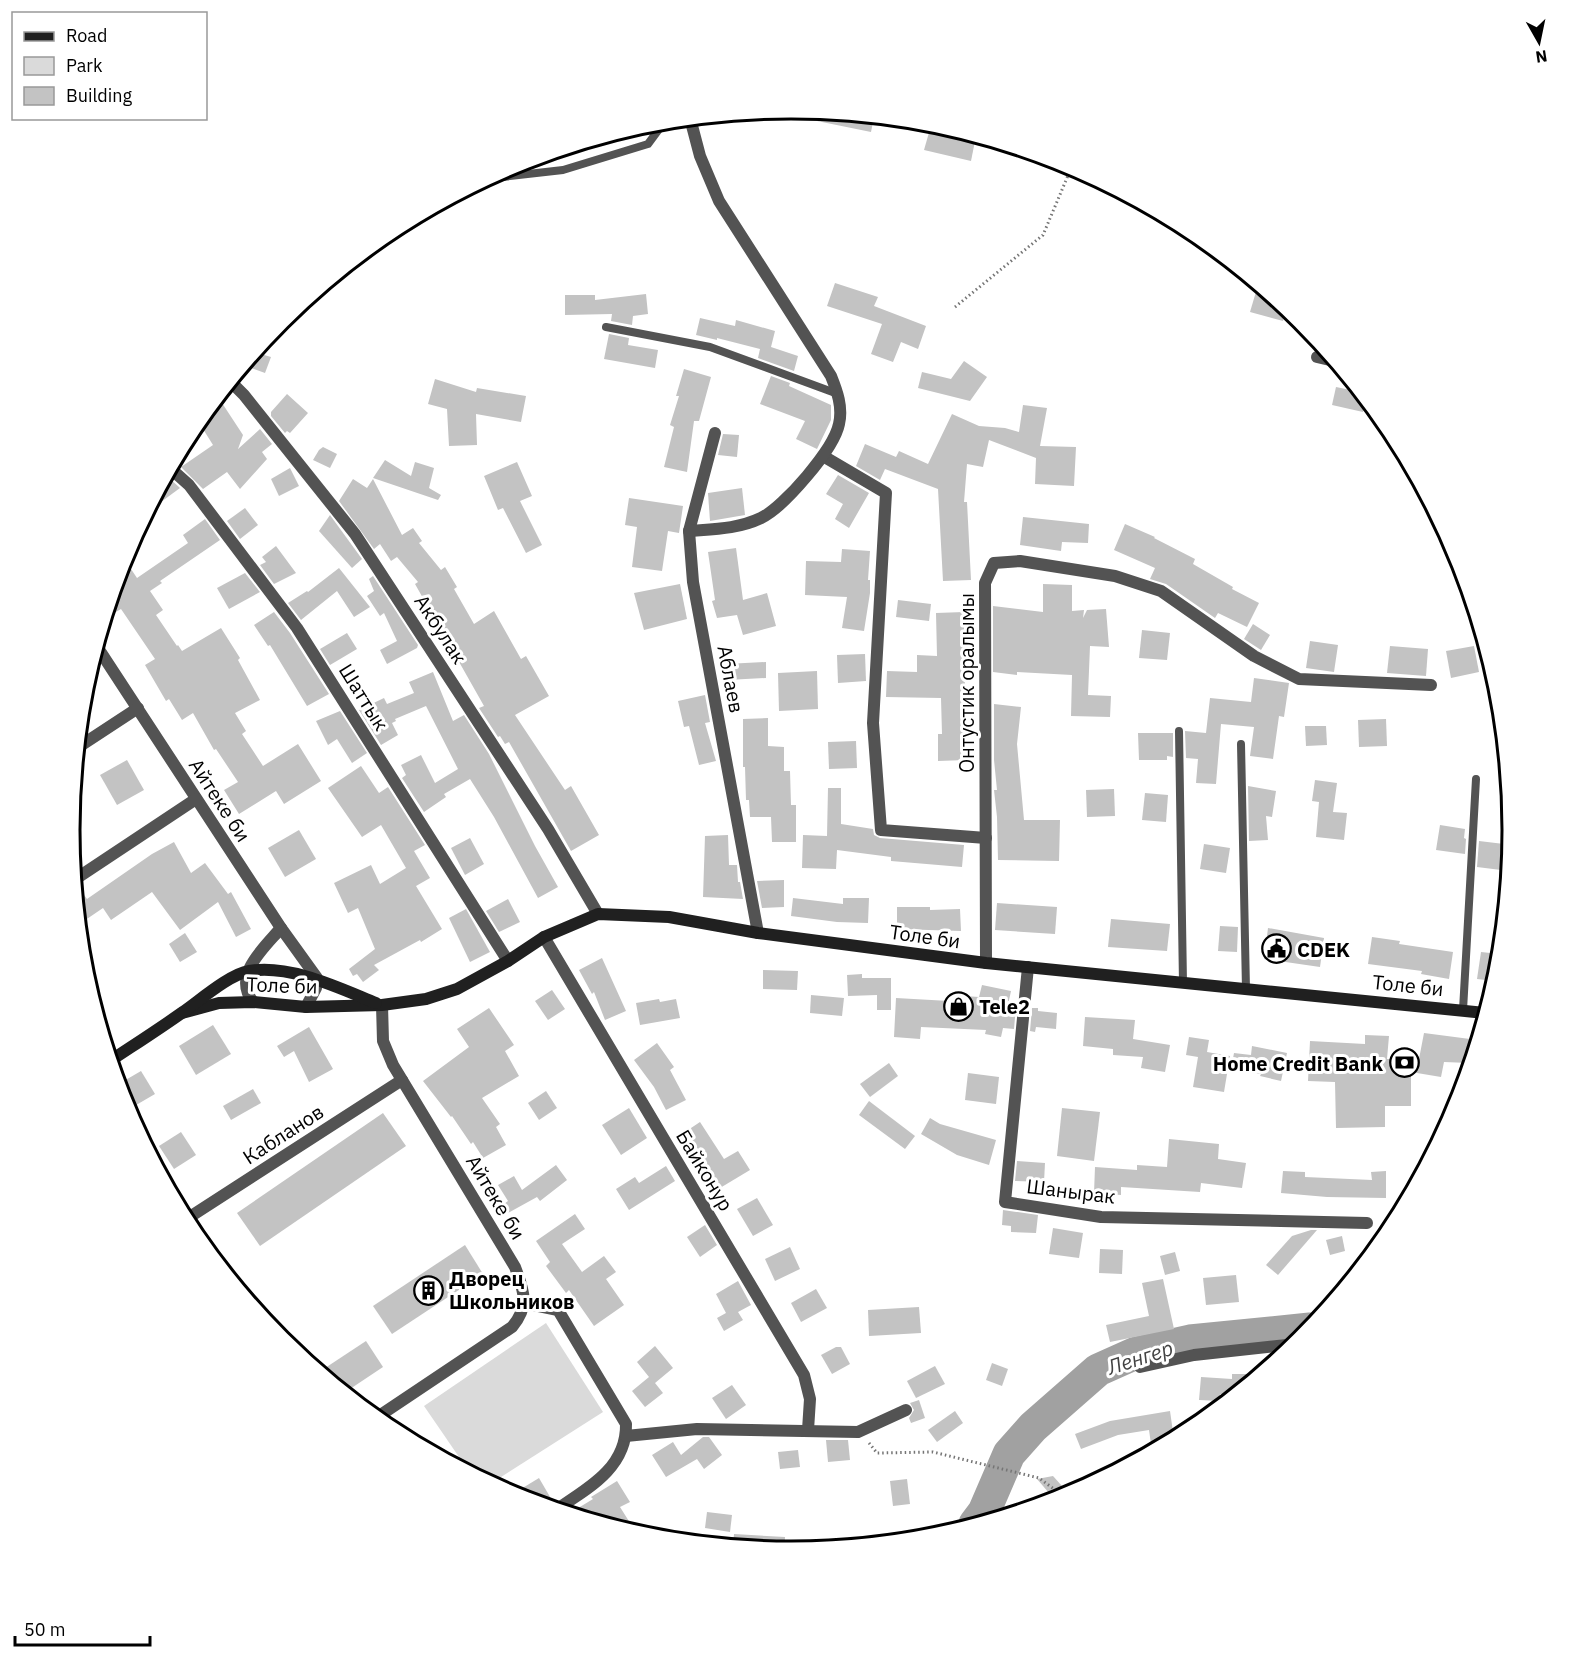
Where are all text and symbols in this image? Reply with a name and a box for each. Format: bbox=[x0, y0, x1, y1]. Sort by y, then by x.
legend bbox=[12, 12, 207, 120]
north arrow bbox=[1509, 12, 1569, 72]
text: Road bbox=[66, 24, 107, 47]
text: N bbox=[1534, 46, 1549, 68]
text: Park bbox=[66, 54, 103, 77]
text: Building bbox=[66, 84, 133, 107]
street label: Акбулак bbox=[409, 589, 473, 669]
street label: Онтустик оралымы bbox=[953, 593, 980, 773]
street label: Аблаев bbox=[711, 643, 751, 715]
street label: Шаттык bbox=[333, 658, 395, 736]
street label: Айтеке би bbox=[183, 753, 257, 847]
street label: Толе би bbox=[888, 918, 962, 954]
public building icon: CDEK bbox=[1260, 933, 1292, 965]
place label: CDEK bbox=[1297, 936, 1350, 963]
street label: Толе би bbox=[1371, 968, 1445, 1002]
street label: Толе би bbox=[246, 970, 318, 1000]
shop icon: Tele2 bbox=[942, 990, 974, 1022]
place label: Tele2 bbox=[979, 993, 1030, 1020]
bank icon: Home Credit Bank bbox=[1388, 1047, 1420, 1079]
place label: Home Credit Bank bbox=[1213, 1050, 1383, 1077]
street label: Кабланов bbox=[237, 1098, 329, 1170]
street label: Байконур bbox=[670, 1124, 740, 1216]
street label: Айтеке би bbox=[460, 1150, 532, 1244]
street label: Шанырак bbox=[1025, 1172, 1117, 1210]
place label: Дворец Школьников bbox=[449, 1265, 575, 1315]
building icon: Дворец Школьников bbox=[412, 1274, 444, 1306]
water label: Ленгер bbox=[1103, 1333, 1176, 1381]
scale bar bbox=[15, 1609, 150, 1647]
text: 50 m bbox=[24, 1618, 66, 1641]

